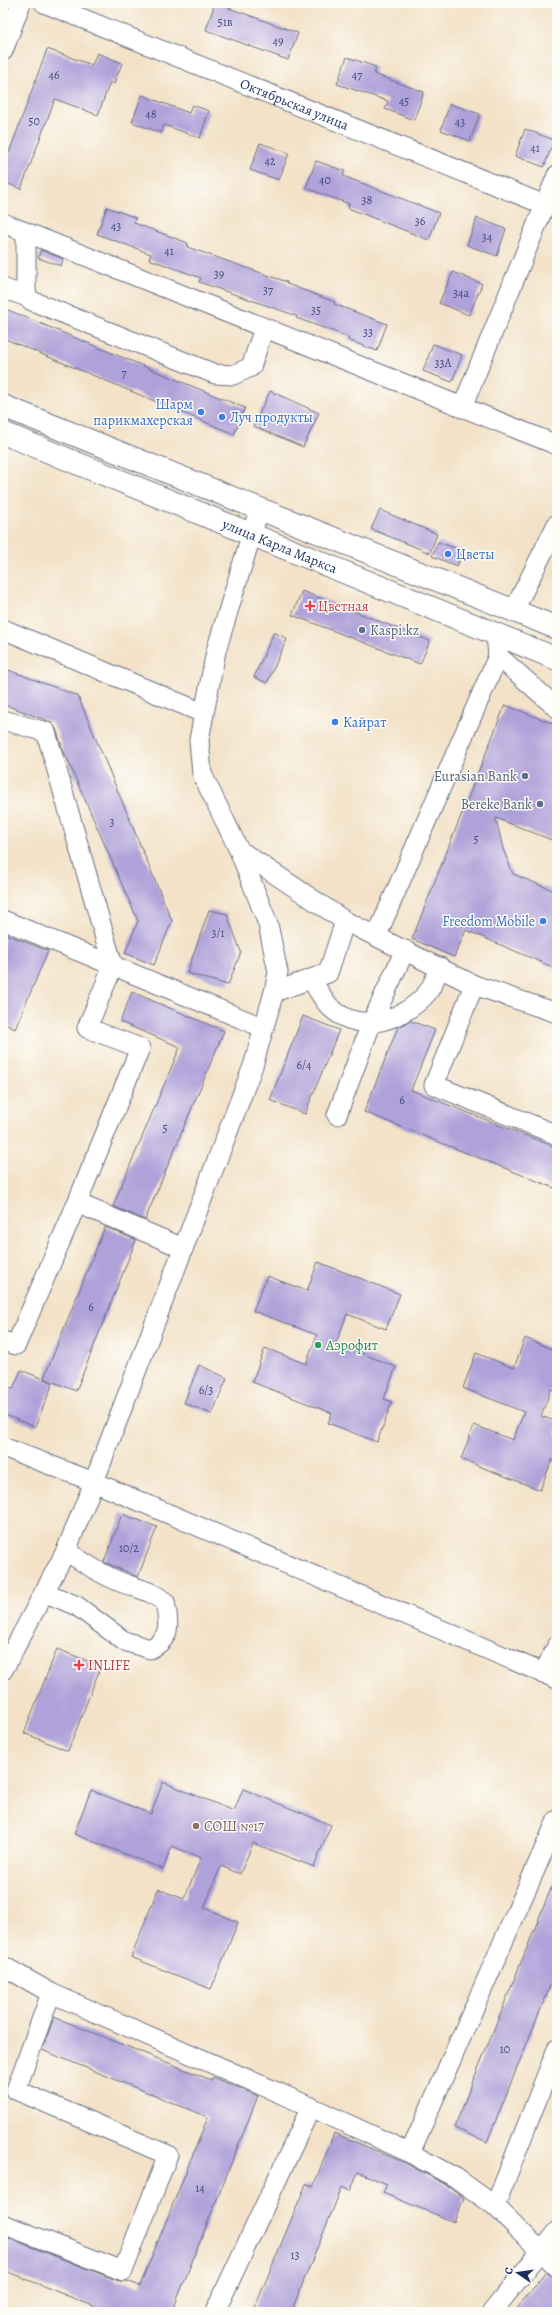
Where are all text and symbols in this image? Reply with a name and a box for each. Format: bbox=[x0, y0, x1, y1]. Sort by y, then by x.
house number: 51в bbox=[218, 14, 233, 30]
house number: 49 bbox=[273, 33, 283, 49]
house number: 46 bbox=[49, 67, 60, 83]
house number: 47 bbox=[352, 67, 363, 83]
street label: Октябрьская улица bbox=[237, 74, 352, 135]
house number: 45 bbox=[399, 93, 409, 109]
house number: 48 bbox=[145, 106, 157, 122]
house number: 50 bbox=[28, 113, 40, 129]
house number: 43 bbox=[455, 114, 465, 130]
house number: 41 bbox=[530, 140, 540, 156]
house number: 42 bbox=[264, 153, 276, 169]
house number: 40 bbox=[319, 172, 331, 188]
house number: 38 bbox=[362, 192, 373, 208]
house number: 36 bbox=[415, 213, 426, 229]
house number: 43 bbox=[111, 218, 121, 234]
house number: 34 bbox=[482, 229, 493, 245]
house number: 41 bbox=[164, 243, 174, 259]
house number: 39 bbox=[214, 266, 224, 282]
house number: 37 bbox=[263, 282, 274, 298]
house number: 34а bbox=[453, 285, 469, 301]
house number: 35 bbox=[311, 302, 321, 318]
house number: 33 bbox=[363, 324, 373, 340]
house number: 33А bbox=[435, 355, 452, 371]
house number: 7 bbox=[121, 365, 127, 381]
place label: Шарм парикмахерская bbox=[93, 395, 193, 430]
marker: Шарм парикмахерская bbox=[196, 407, 206, 417]
place label: Луч продукты bbox=[230, 408, 313, 427]
marker: Луч продукты bbox=[217, 412, 227, 422]
street label: улица Карла Маркса bbox=[218, 514, 340, 579]
place label: Цветы bbox=[456, 545, 495, 564]
marker: Цветы bbox=[443, 549, 453, 559]
place label: Цветная bbox=[318, 597, 369, 616]
marker: Цветная bbox=[305, 601, 315, 611]
place label: Kaspi.kz bbox=[370, 621, 419, 640]
marker: Kaspi.kz bbox=[357, 625, 367, 635]
place label: Кайрат bbox=[343, 713, 386, 732]
marker: Кайрат bbox=[330, 717, 340, 727]
place label: Eurasian Bank bbox=[434, 767, 517, 786]
marker: Eurasian Bank bbox=[520, 771, 530, 781]
place label: Bereke Bank bbox=[461, 795, 532, 814]
marker: Bereke Bank bbox=[535, 799, 545, 809]
house number: 3 bbox=[110, 814, 115, 830]
house number: 5 bbox=[473, 831, 479, 847]
place label: Freedom Mobile bbox=[442, 912, 535, 931]
marker: Freedom Mobile bbox=[538, 916, 548, 926]
house number: 3/1 bbox=[211, 925, 225, 941]
house number: 6/4 bbox=[297, 1057, 312, 1073]
house number: 6 bbox=[399, 1092, 405, 1108]
house number: 5 bbox=[162, 1120, 168, 1136]
house number: 6 bbox=[88, 1299, 94, 1315]
place label: Аэрофит bbox=[325, 1336, 378, 1355]
marker: Аэрофит bbox=[313, 1340, 323, 1350]
house number: 6/3 bbox=[199, 1382, 213, 1398]
house number: 10/2 bbox=[119, 1540, 139, 1556]
place label: INLIFE bbox=[88, 1656, 130, 1675]
marker: INLIFE bbox=[73, 1659, 85, 1671]
place label: СОШ №17 bbox=[204, 1817, 264, 1836]
marker: СОШ №17 bbox=[191, 1821, 201, 1831]
house number: 10 bbox=[500, 2041, 510, 2057]
house number: 14 bbox=[195, 2180, 205, 2196]
house number: 13 bbox=[290, 2247, 300, 2263]
north arrow bbox=[498, 2253, 538, 2293]
text: С bbox=[501, 2266, 517, 2276]

